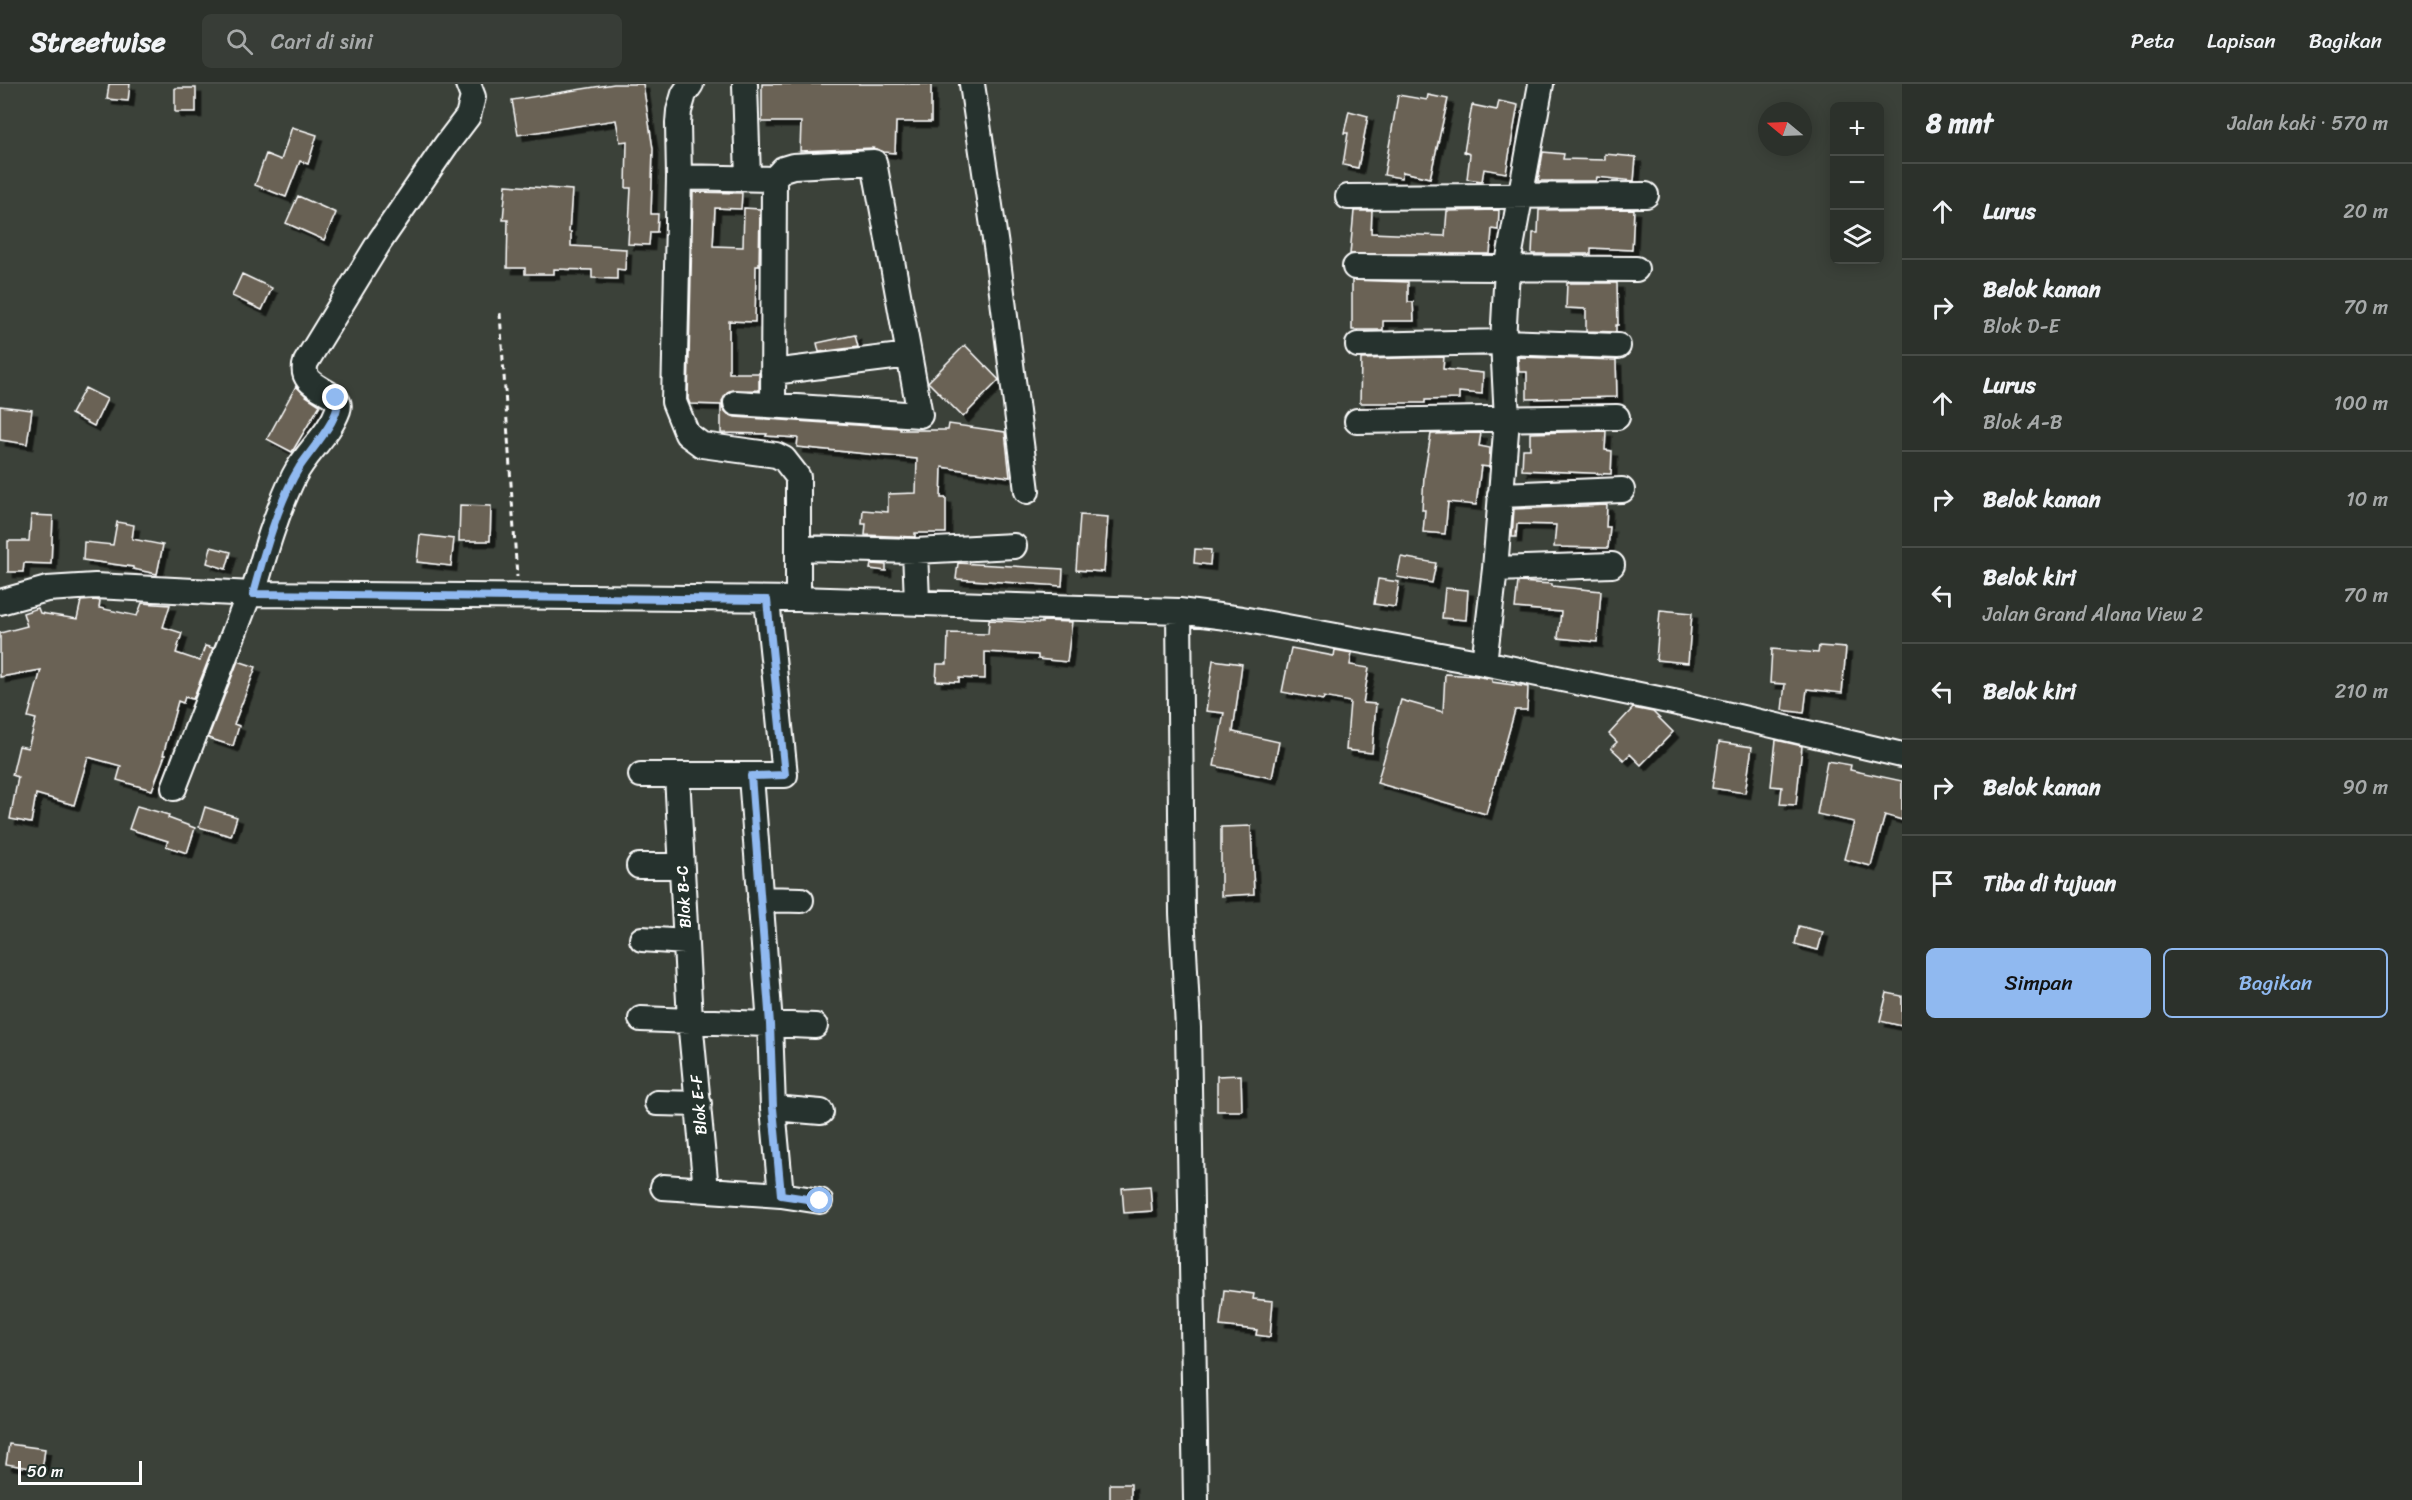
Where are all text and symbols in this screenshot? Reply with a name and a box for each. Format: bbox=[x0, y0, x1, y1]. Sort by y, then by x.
search box bbox=[202, 14, 622, 68]
text: Streetwise bbox=[30, 17, 166, 66]
text: Cari di sini bbox=[271, 22, 373, 61]
text: Peta bbox=[2131, 22, 2174, 60]
text: Lapisan bbox=[2207, 22, 2276, 60]
text: Bagikan bbox=[2309, 22, 2382, 60]
icon: search bbox=[223, 25, 256, 58]
text: 8 mnt bbox=[1926, 100, 1993, 146]
north arrow bbox=[1758, 102, 1812, 156]
map controls bbox=[1830, 102, 1884, 264]
button: + bbox=[1830, 102, 1884, 156]
text: Jalan kaki · 570 m bbox=[2227, 106, 2388, 141]
button: − bbox=[1830, 156, 1884, 210]
text: Lurus bbox=[1983, 192, 2036, 231]
text: 20 m bbox=[2343, 194, 2388, 229]
icon: ahead bbox=[1926, 195, 1959, 228]
button: layers bbox=[1830, 210, 1884, 264]
text: Belok kanan bbox=[1983, 270, 2101, 309]
text: 70 m bbox=[2343, 290, 2388, 325]
icon: right bbox=[1926, 291, 1959, 324]
text: Blok D-E bbox=[1983, 309, 2060, 344]
text: Lurus bbox=[1983, 366, 2036, 405]
route end bbox=[322, 384, 348, 410]
text: 100 m bbox=[2334, 386, 2388, 421]
icon: ahead bbox=[1926, 387, 1959, 420]
text: Blok A-B bbox=[1983, 405, 2062, 440]
text: Belok kanan bbox=[1983, 480, 2101, 519]
text: 10 m bbox=[2346, 482, 2388, 517]
icon: right bbox=[1926, 483, 1959, 516]
text: Belok kiri bbox=[1983, 558, 2076, 597]
text: 70 m bbox=[2343, 578, 2388, 613]
icon: left bbox=[1926, 579, 1959, 612]
text: Jalan Grand Alana View 2 bbox=[1983, 597, 2203, 632]
text: Belok kiri bbox=[1983, 672, 2076, 711]
text: 210 m bbox=[2335, 674, 2388, 709]
icon: left bbox=[1926, 675, 1959, 708]
text: Belok kanan bbox=[1983, 768, 2101, 807]
text: 90 m bbox=[2343, 770, 2388, 805]
icon: right bbox=[1926, 771, 1959, 804]
street label: Blok B-C bbox=[667, 864, 700, 929]
text: Tiba di tujuan bbox=[1983, 864, 2116, 903]
icon: arrive bbox=[1926, 867, 1959, 900]
button: Simpan bbox=[1926, 948, 2151, 1018]
button: Bagikan bbox=[2163, 948, 2388, 1018]
street label: Blok E-F bbox=[681, 1072, 716, 1136]
route start bbox=[806, 1187, 832, 1213]
text: 50 m bbox=[27, 1457, 63, 1486]
scale bar bbox=[18, 1458, 142, 1486]

